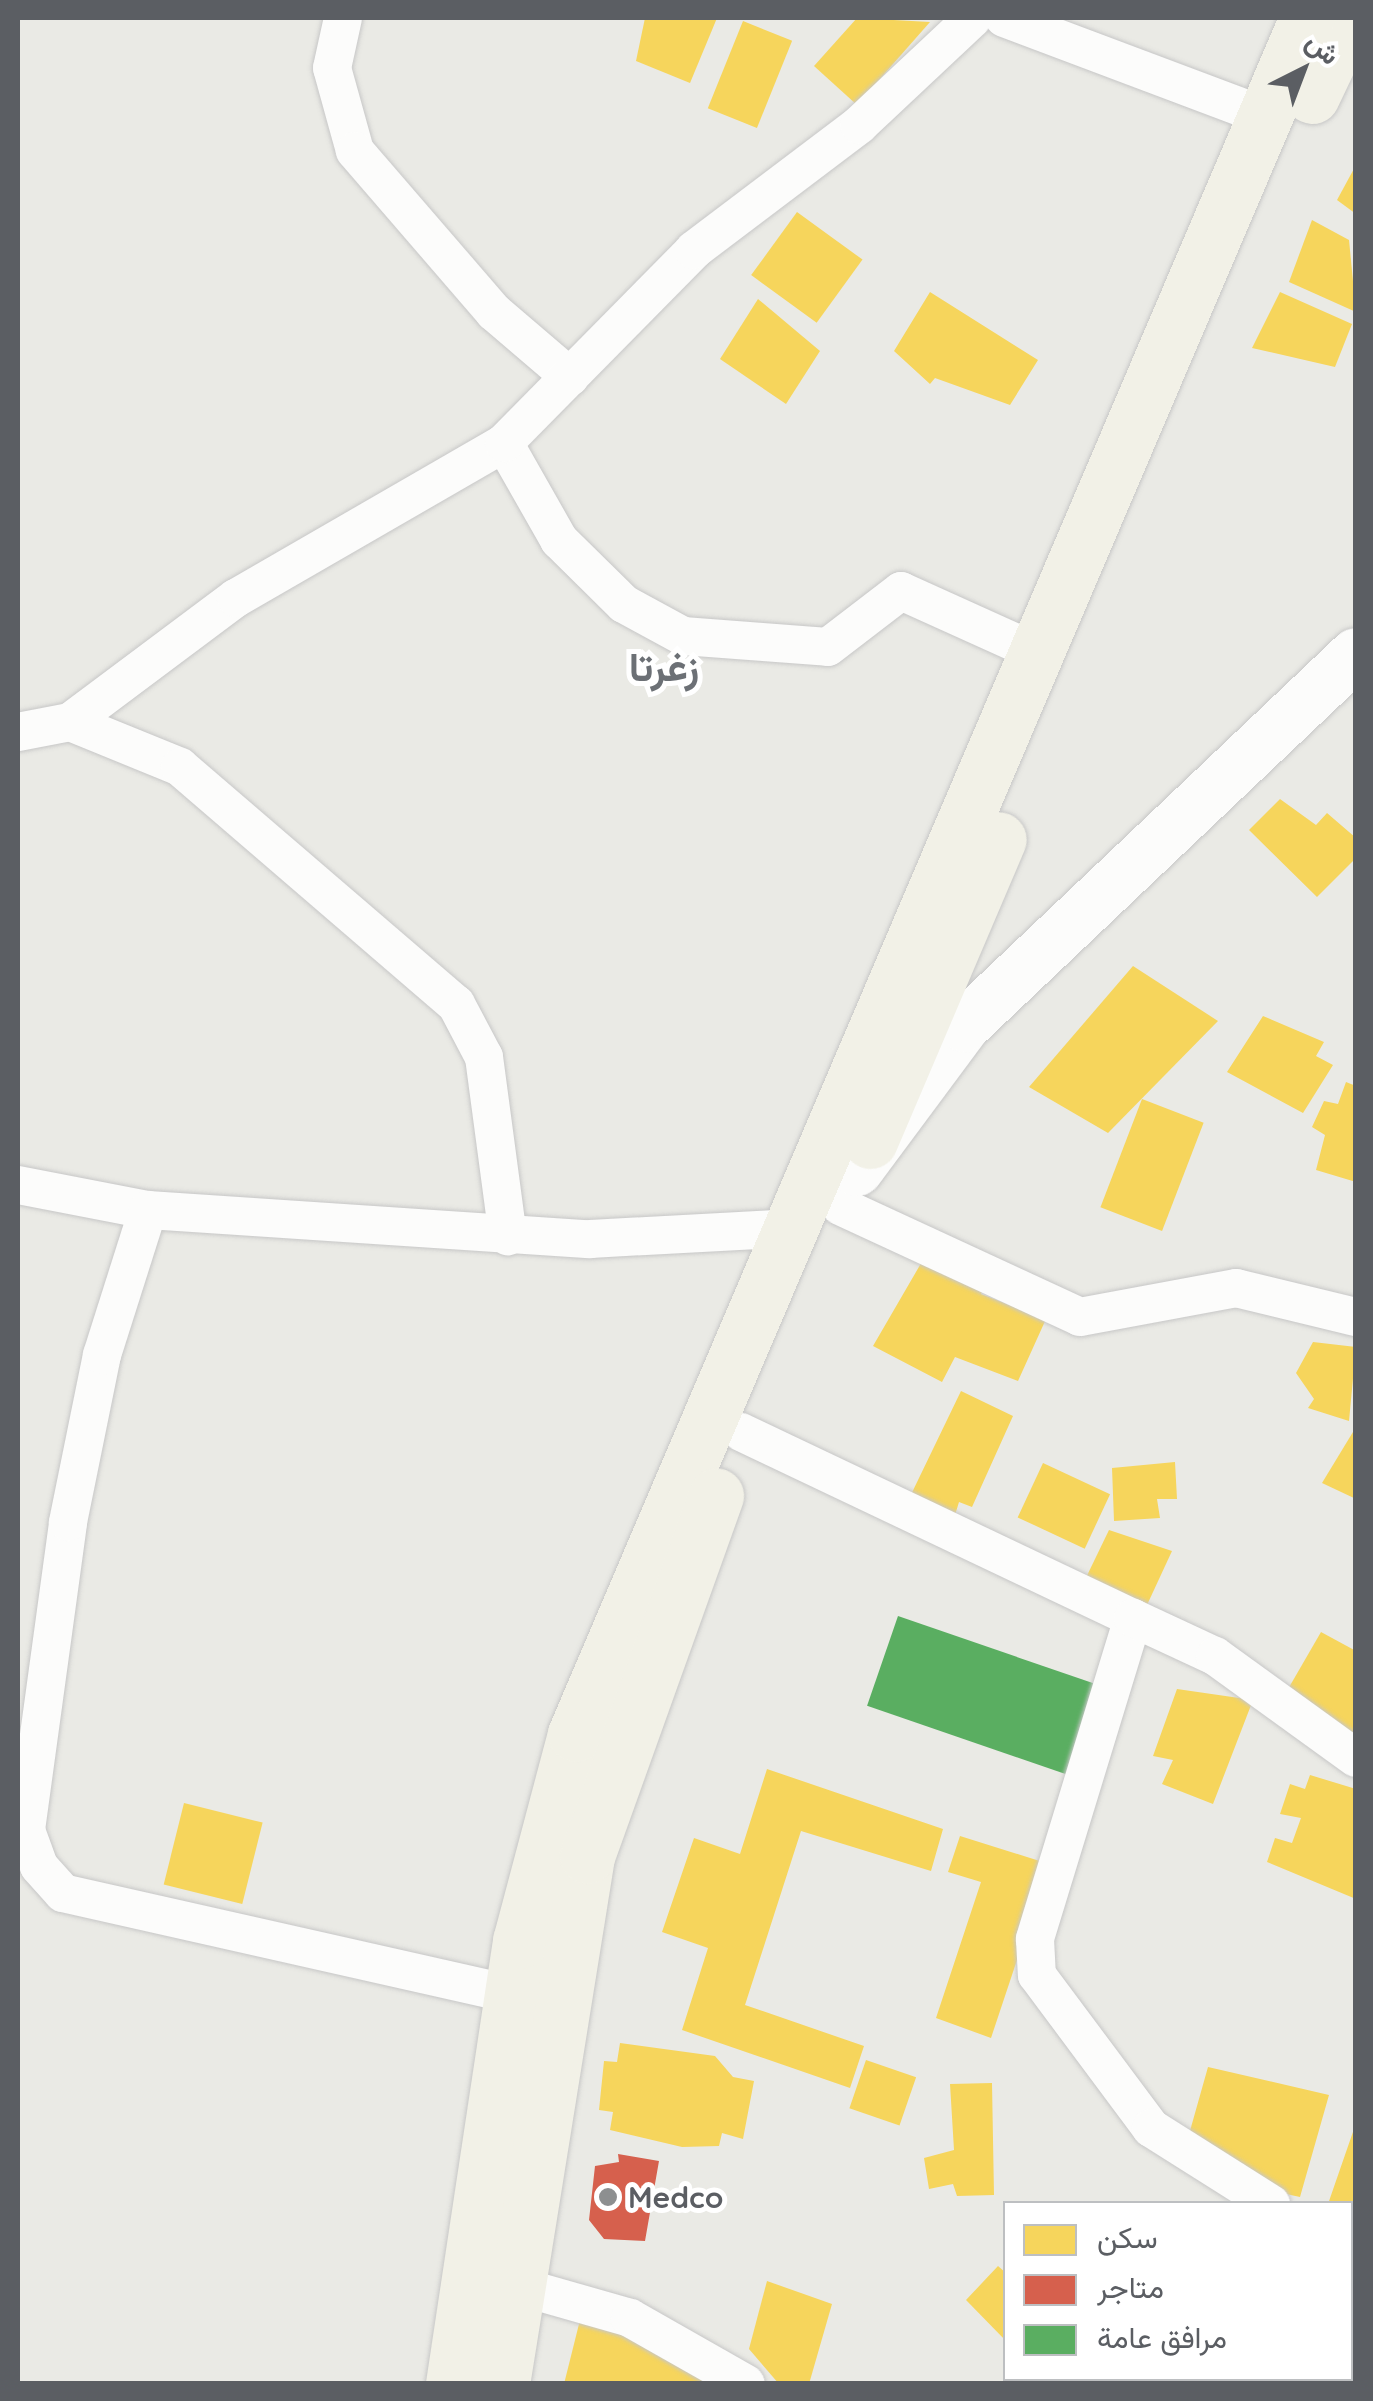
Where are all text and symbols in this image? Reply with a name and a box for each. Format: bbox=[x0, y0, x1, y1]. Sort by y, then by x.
north arrow bbox=[1253, 20, 1353, 120]
text: ش bbox=[1299, 23, 1348, 72]
district label: زغرتا bbox=[629, 642, 699, 690]
place label: Medco bbox=[628, 2179, 723, 2215]
marker: Medco bbox=[597, 2186, 619, 2208]
legend bbox=[1003, 2201, 1353, 2381]
text: سكن bbox=[1097, 2218, 1158, 2256]
text: متاجر bbox=[1097, 2268, 1164, 2306]
text: مرافق عامة bbox=[1097, 2318, 1227, 2356]

